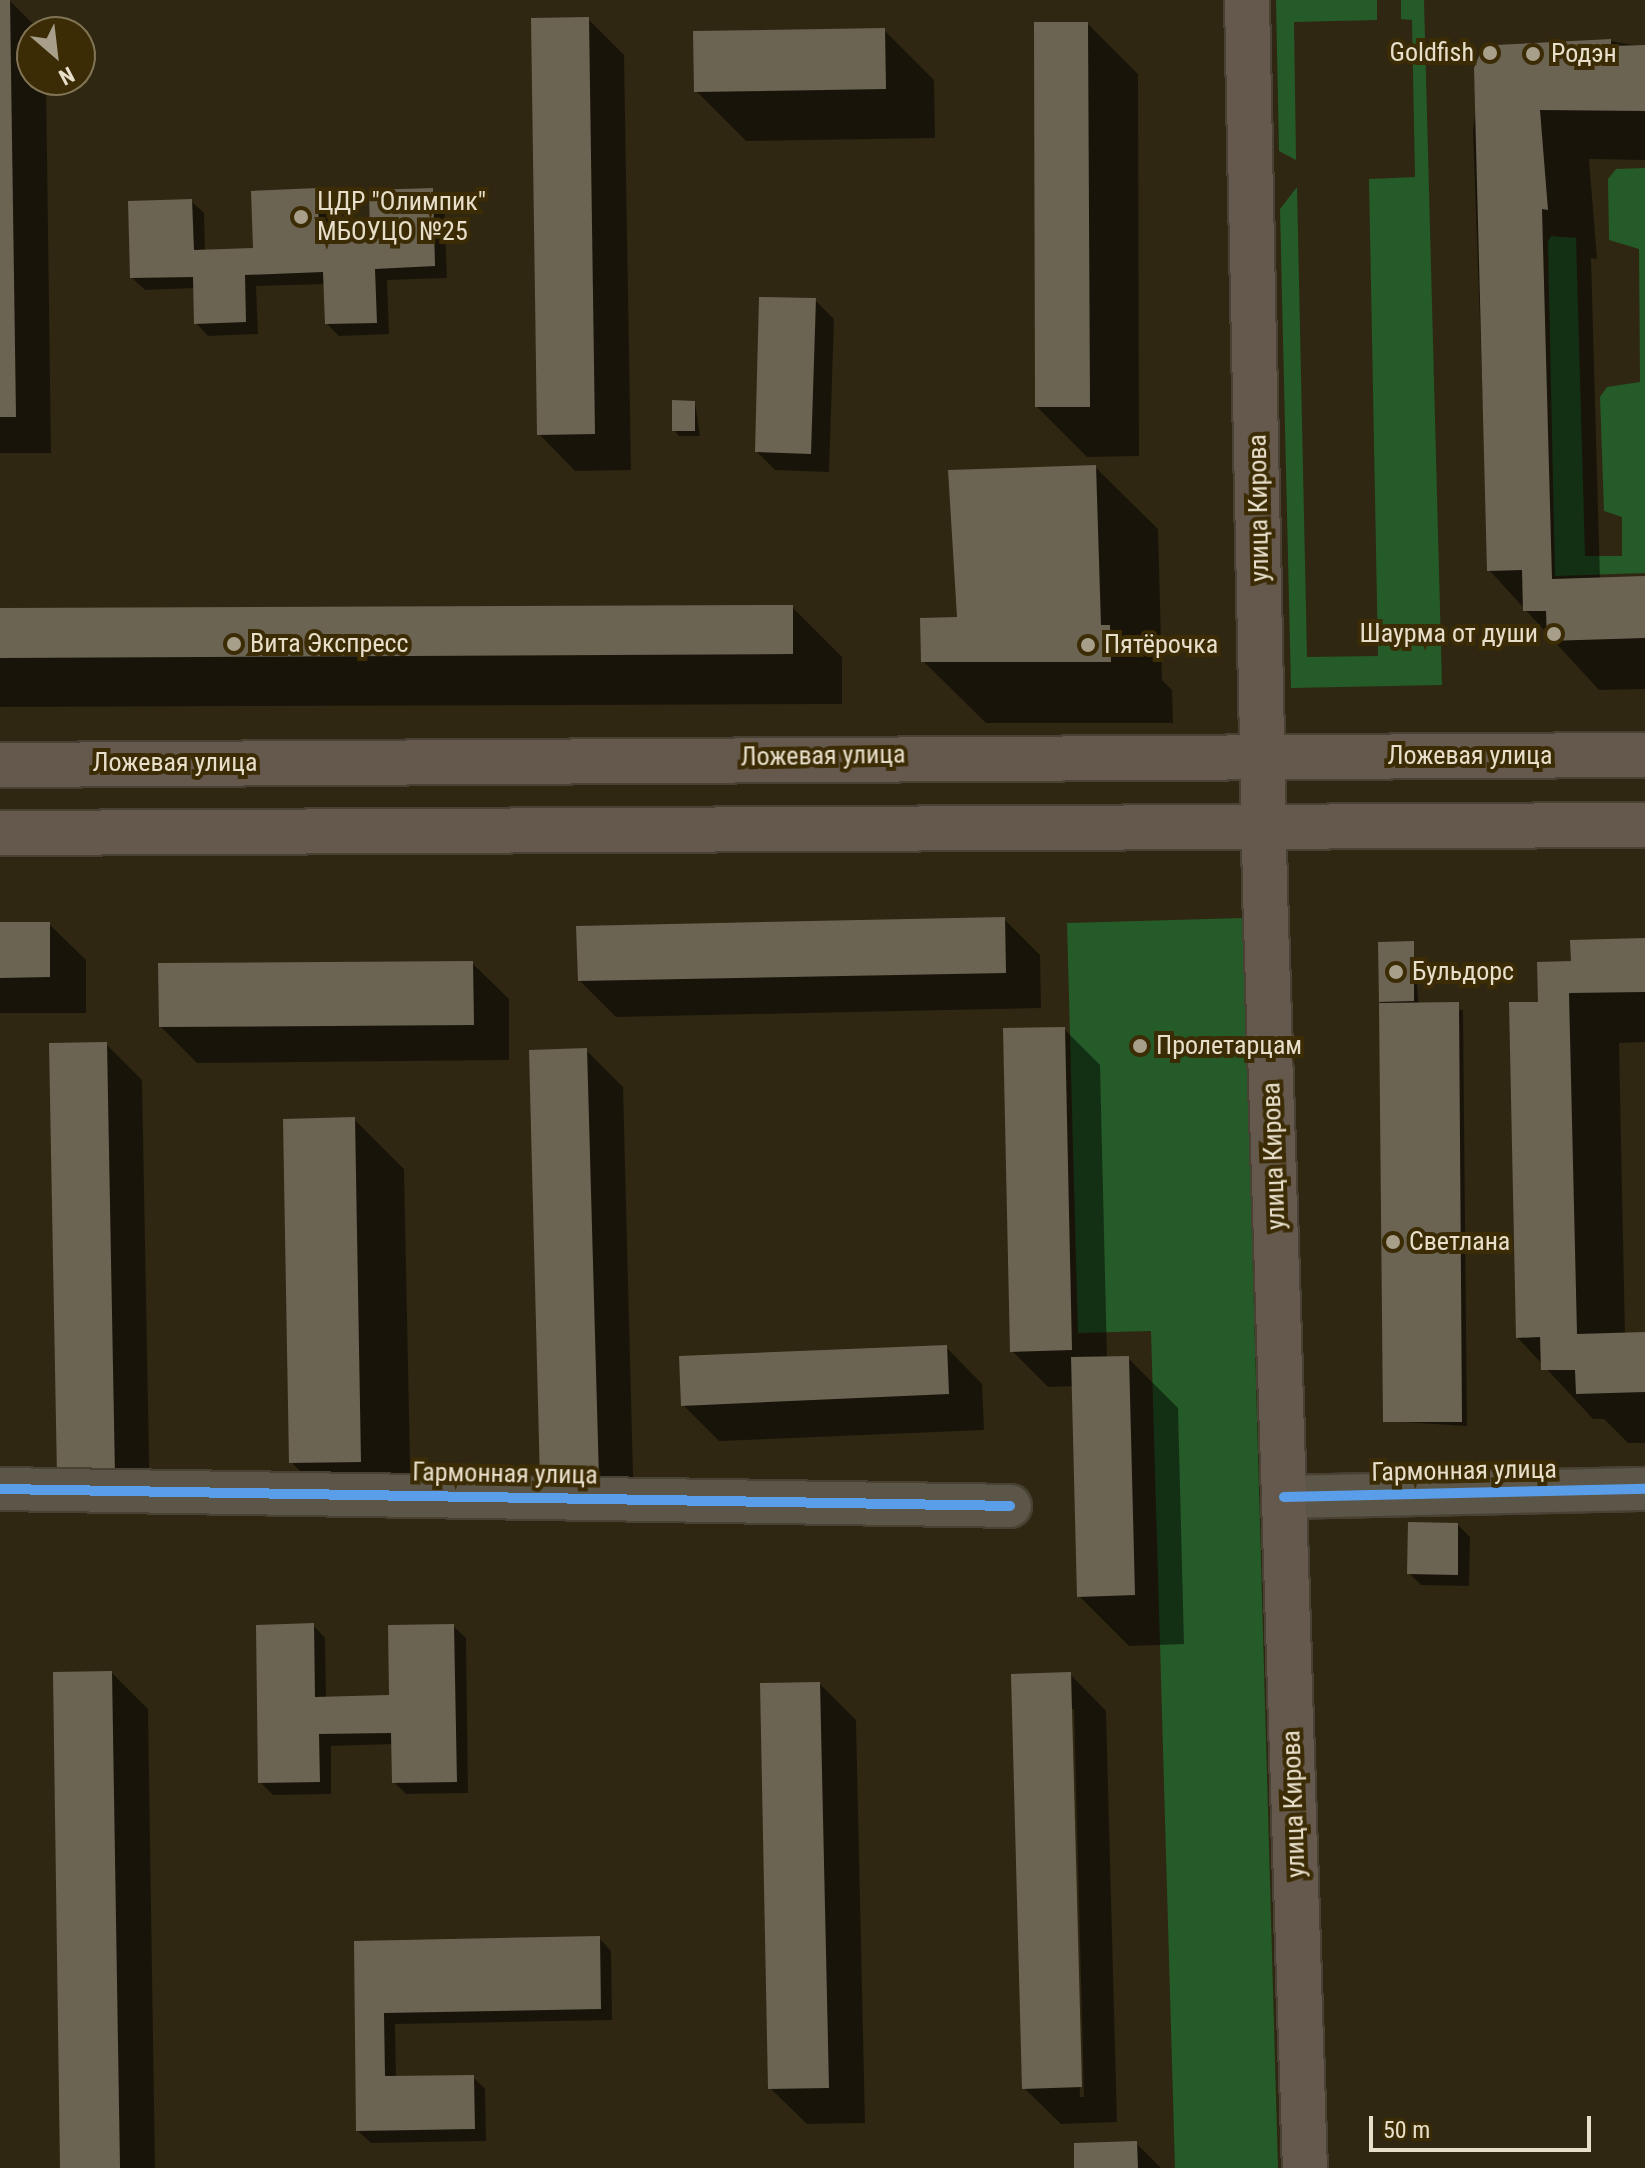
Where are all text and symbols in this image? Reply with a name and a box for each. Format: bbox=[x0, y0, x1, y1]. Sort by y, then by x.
north arrow bbox=[16, 16, 96, 96]
place label: Goldfish bbox=[1390, 37, 1474, 69]
place label: Родэн bbox=[1551, 38, 1617, 70]
marker: Родэн bbox=[1522, 43, 1544, 65]
marker: Goldfish bbox=[1481, 44, 1499, 62]
text: N bbox=[55, 62, 78, 90]
place label: ЦДР "Олимпик" МБОУЦО №25 bbox=[317, 186, 486, 248]
marker: ЦДР "Олимпик" МБОУЦО №25 bbox=[292, 208, 310, 226]
street label: улица Кирова bbox=[1242, 434, 1276, 582]
place label: Шаурма от души bbox=[1360, 618, 1538, 650]
marker: Шаурма от души bbox=[1545, 625, 1563, 643]
place label: Вита Экспресс bbox=[250, 628, 409, 660]
place label: Пятёрочка bbox=[1104, 629, 1218, 661]
marker: Вита Экспресс bbox=[225, 635, 243, 653]
marker: Пятёрочка bbox=[1079, 636, 1097, 654]
street label: Ложевая улица bbox=[740, 739, 906, 773]
street label: Ложевая улица bbox=[1388, 740, 1552, 772]
street label: Ложевая улица bbox=[93, 747, 257, 779]
place label: Бульдорс bbox=[1412, 956, 1514, 988]
marker: Бульдорс bbox=[1387, 963, 1405, 981]
place label: Пролетарцам bbox=[1156, 1030, 1302, 1062]
marker: Пролетарцам bbox=[1131, 1037, 1149, 1055]
street label: улица Кирова bbox=[1256, 1082, 1292, 1230]
place label: Светлана bbox=[1409, 1226, 1510, 1258]
marker: Светлана bbox=[1384, 1233, 1402, 1251]
street label: Гармонная улица bbox=[1371, 1454, 1557, 1488]
street label: Гармонная улица bbox=[412, 1457, 598, 1491]
street label: улица Кирова bbox=[1276, 1730, 1312, 1878]
scale bar bbox=[1373, 2100, 1595, 2150]
text: 50 m bbox=[1383, 2116, 1430, 2144]

